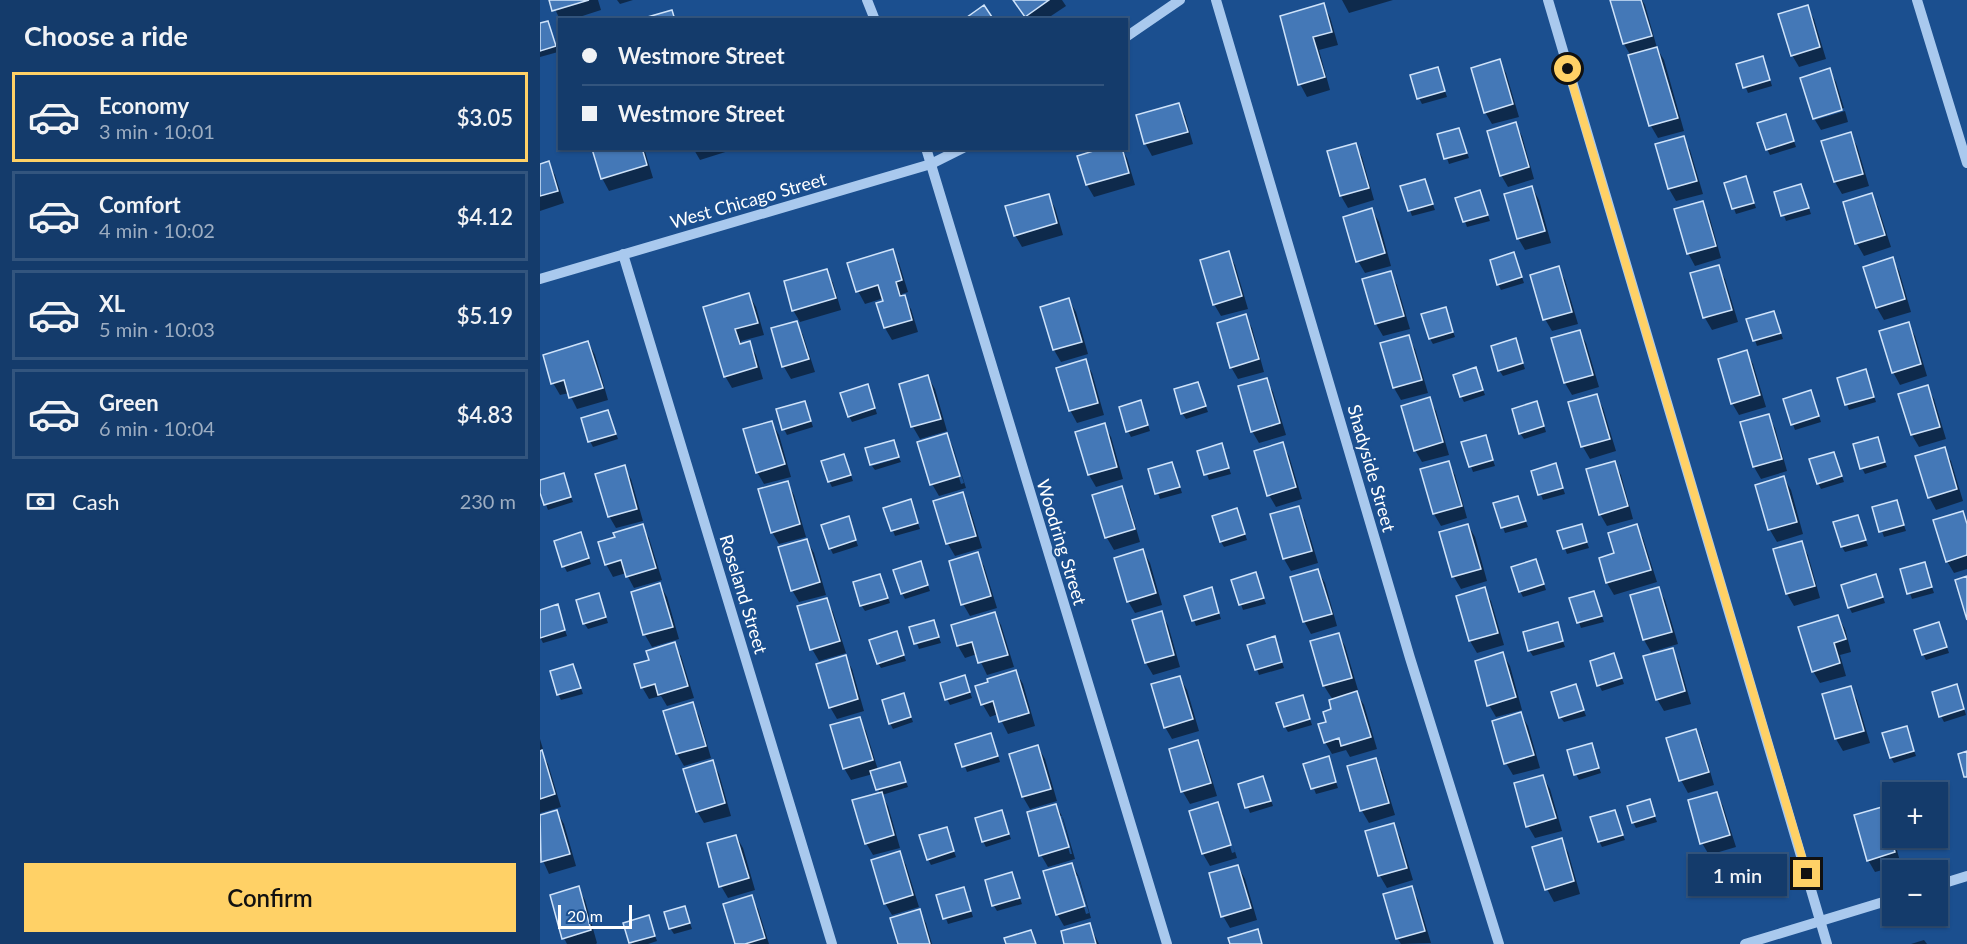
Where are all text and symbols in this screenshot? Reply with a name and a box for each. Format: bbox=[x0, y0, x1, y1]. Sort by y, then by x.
text: Choose a ride bbox=[24, 19, 188, 52]
text: Westmore Street bbox=[618, 42, 785, 69]
route start bbox=[1554, 55, 1581, 82]
icon: car bbox=[27, 90, 81, 144]
text: Economy bbox=[99, 92, 189, 119]
text: Westmore Street bbox=[618, 100, 785, 127]
text: $3.05 bbox=[457, 104, 513, 131]
text: 3 min · 10:01 bbox=[99, 119, 215, 143]
street label: West Chicago Street bbox=[667, 167, 829, 233]
icon: car bbox=[27, 189, 81, 243]
text: Comfort bbox=[99, 191, 181, 218]
text: $4.12 bbox=[457, 203, 513, 230]
text: 4 min · 10:02 bbox=[99, 218, 215, 242]
icon: car bbox=[27, 288, 81, 342]
text: XL bbox=[99, 290, 125, 317]
text: $5.19 bbox=[457, 302, 513, 329]
text: 5 min · 10:03 bbox=[99, 317, 215, 341]
icon: car bbox=[27, 387, 81, 441]
text: Green bbox=[99, 389, 159, 416]
text: $4.83 bbox=[457, 401, 513, 428]
street label: Shadyside Street bbox=[1343, 402, 1401, 535]
text: 6 min · 10:04 bbox=[99, 416, 215, 440]
street label: Woodring Street bbox=[1032, 476, 1092, 608]
icon: cash bbox=[24, 485, 57, 518]
text: Cash bbox=[72, 488, 119, 515]
text: 230 m bbox=[460, 489, 516, 513]
street label: Roseland Street bbox=[715, 532, 773, 657]
map controls bbox=[1882, 782, 1948, 926]
button: + bbox=[1882, 782, 1948, 848]
callout: 1 min bbox=[1687, 853, 1786, 895]
route end bbox=[1793, 860, 1820, 887]
button: − bbox=[1882, 860, 1948, 926]
button: Confirm bbox=[24, 863, 516, 932]
text: 1 min bbox=[1713, 863, 1762, 887]
scale bar bbox=[558, 902, 632, 930]
text: 20 m bbox=[567, 906, 603, 925]

